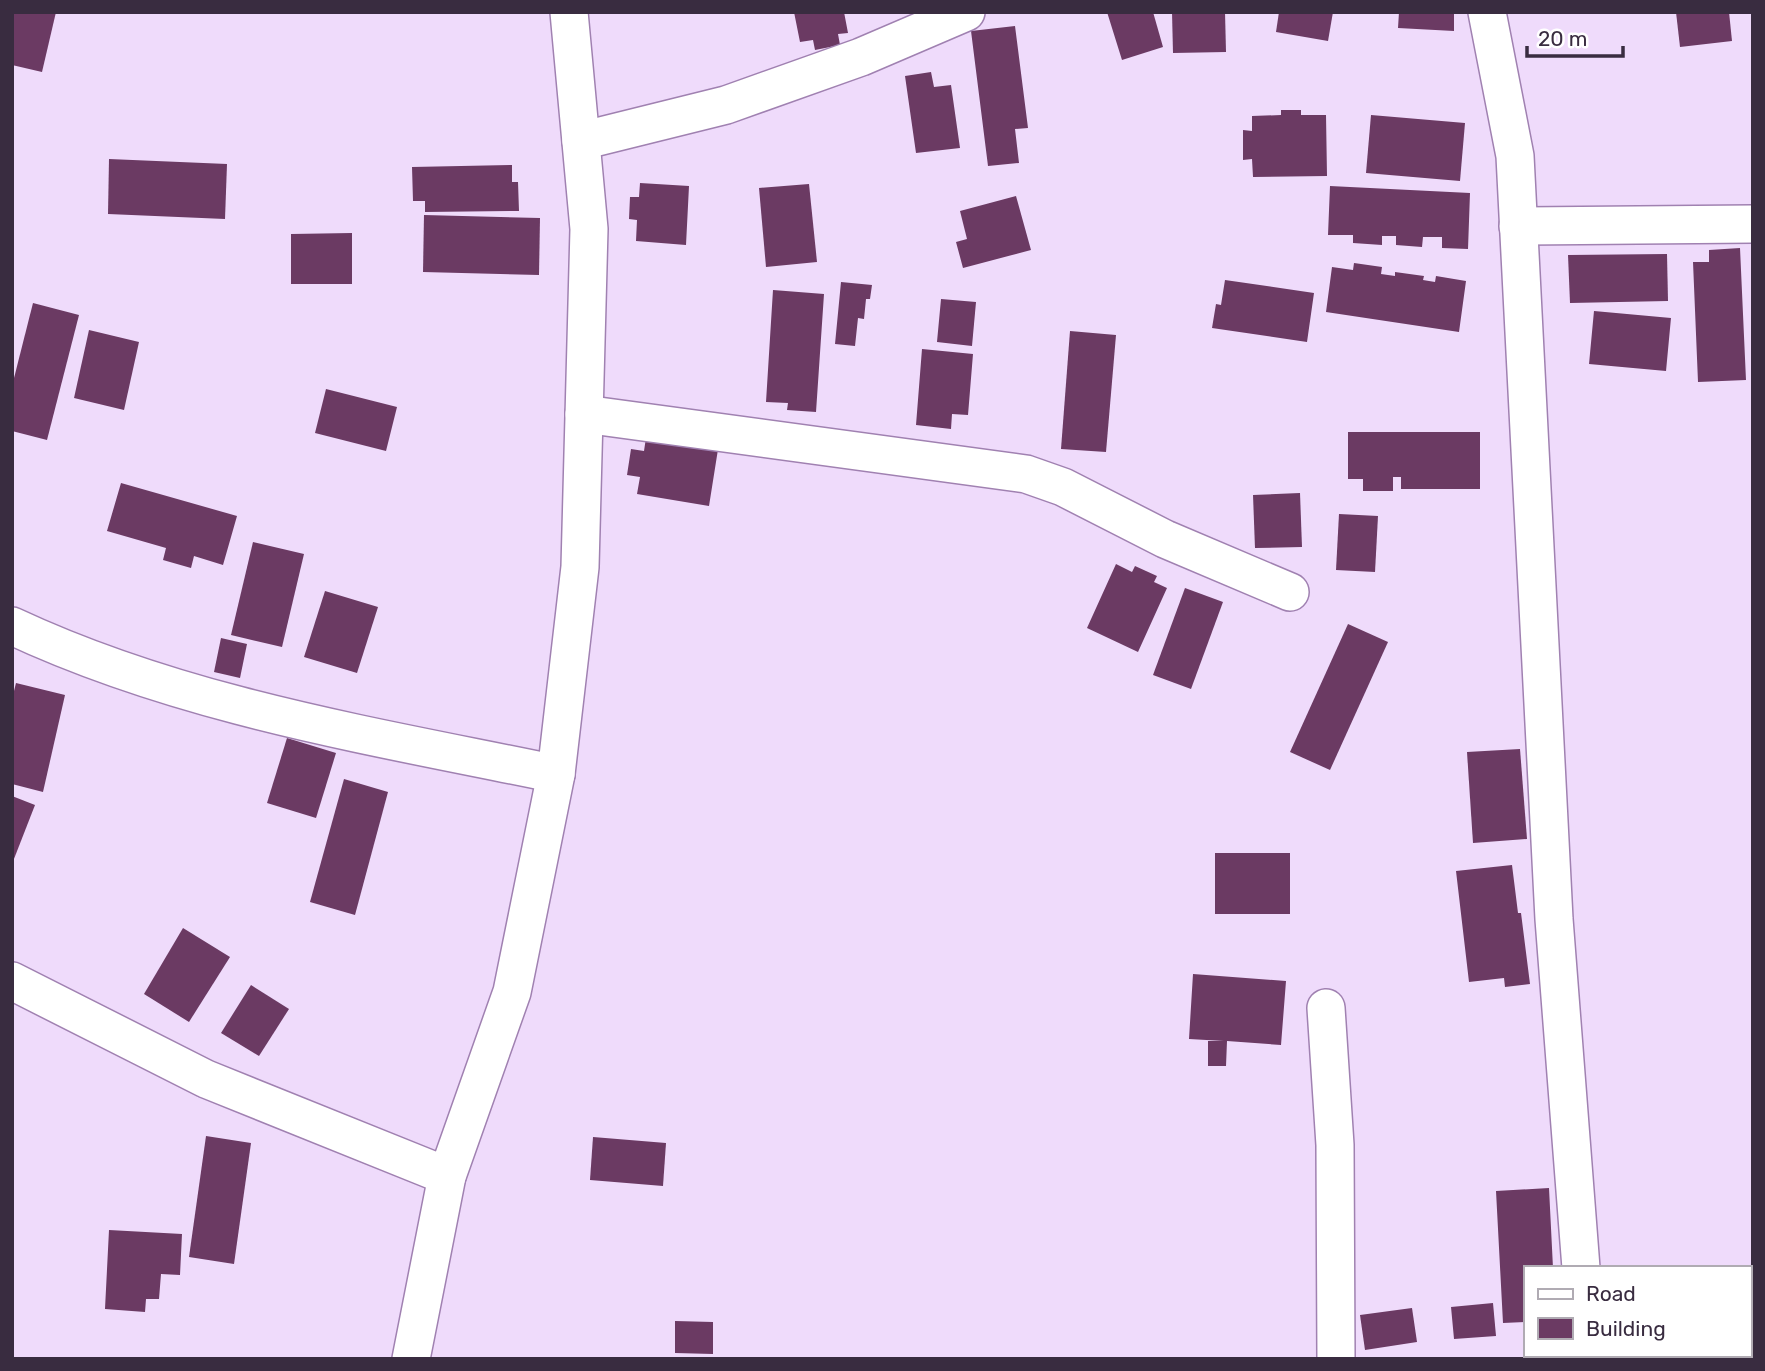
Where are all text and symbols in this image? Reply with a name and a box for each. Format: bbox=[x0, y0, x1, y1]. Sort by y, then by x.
scale bar bbox=[1527, 14, 1623, 58]
text: 20 m bbox=[1538, 26, 1587, 51]
legend bbox=[1524, 1266, 1751, 1357]
text: Road bbox=[1586, 1281, 1636, 1306]
text: Building bbox=[1586, 1316, 1666, 1341]

